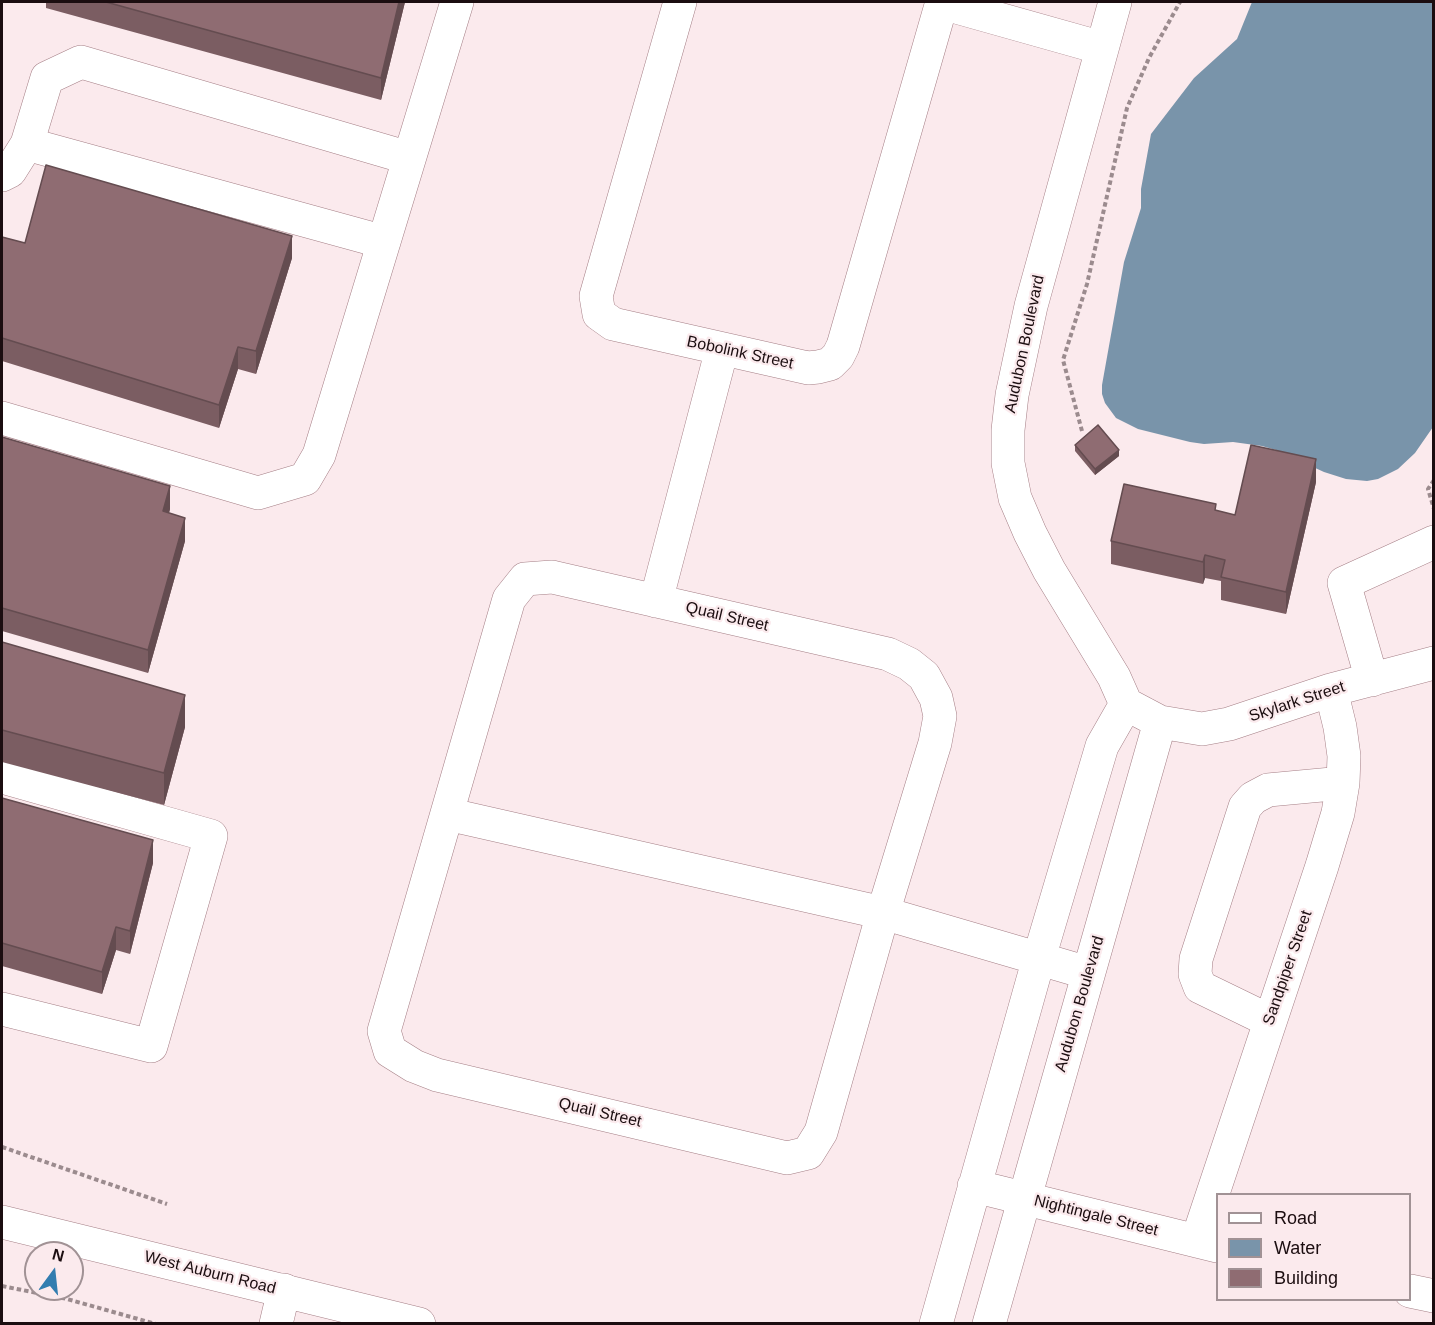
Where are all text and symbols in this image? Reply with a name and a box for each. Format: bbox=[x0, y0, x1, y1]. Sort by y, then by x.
street label: Audubon Boulevard bbox=[1001, 273, 1049, 415]
street label: Bobolink Street bbox=[685, 332, 795, 374]
street label: Quail Street bbox=[684, 598, 770, 636]
street label: Skylark Street bbox=[1247, 677, 1347, 727]
street label: Sandpiper Street bbox=[1259, 908, 1317, 1028]
street label: Audubon Boulevard bbox=[1051, 934, 1109, 1074]
street label: Quail Street bbox=[557, 1094, 643, 1132]
street label: Nightingale Street bbox=[1032, 1191, 1160, 1241]
legend bbox=[1216, 1193, 1411, 1301]
text: Road bbox=[1274, 1208, 1317, 1228]
text: Water bbox=[1274, 1238, 1321, 1258]
north arrow bbox=[24, 1241, 84, 1301]
text: N bbox=[50, 1245, 66, 1265]
street label: West Auburn Road bbox=[142, 1247, 278, 1299]
text: Building bbox=[1274, 1268, 1338, 1288]

